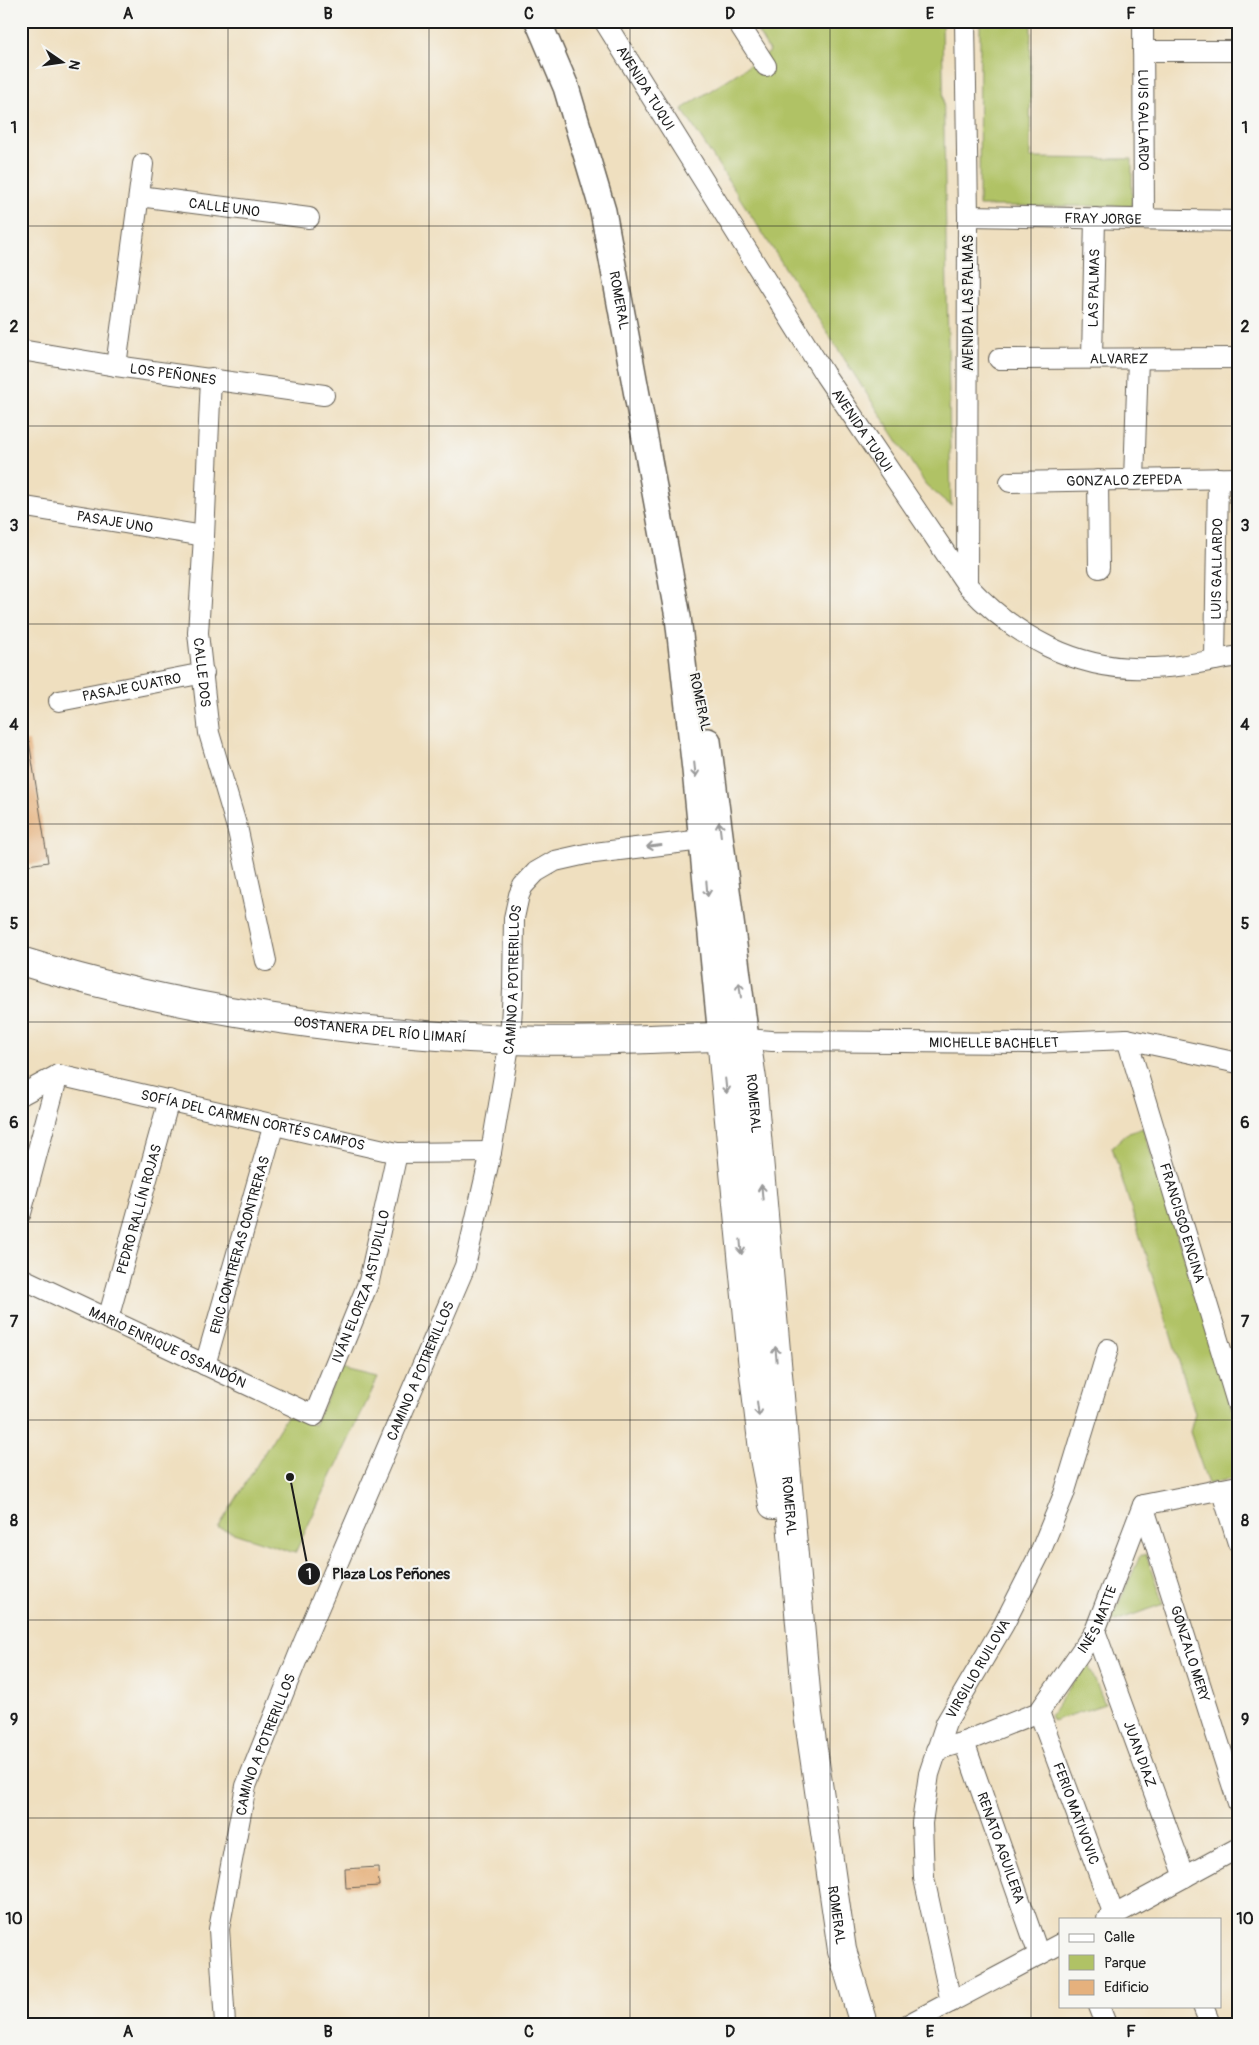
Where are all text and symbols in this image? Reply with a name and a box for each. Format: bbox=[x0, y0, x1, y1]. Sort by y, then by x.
text: A bbox=[123, 4, 134, 24]
text: B bbox=[323, 4, 333, 24]
text: C bbox=[524, 4, 534, 24]
text: D bbox=[725, 4, 735, 24]
text: E bbox=[926, 4, 935, 24]
text: F bbox=[1126, 4, 1136, 24]
north arrow bbox=[38, 38, 88, 88]
street label: AVENIDA TUQUI bbox=[613, 43, 679, 133]
text: N bbox=[65, 58, 84, 71]
street label: LUIS GALLARDO bbox=[1135, 69, 1152, 171]
text: 1 bbox=[11, 118, 17, 138]
text: 1 bbox=[1242, 118, 1248, 138]
street label: CALLE UNO bbox=[188, 194, 261, 220]
street label: FRAY JORGE bbox=[1064, 209, 1142, 228]
street label: AVENIDA LAS PALMAS bbox=[960, 235, 977, 371]
street label: LAS PALMAS bbox=[1084, 248, 1103, 328]
street label: ROMERAL bbox=[606, 270, 633, 331]
text: 2 bbox=[10, 317, 19, 337]
text: 2 bbox=[1241, 317, 1250, 337]
street label: ALVAREZ bbox=[1090, 350, 1149, 367]
street label: LOS PEÑONES bbox=[129, 360, 217, 388]
street label: AVENIDA TUQUI bbox=[828, 386, 896, 475]
street label: GONZALO ZEPEDA bbox=[1066, 470, 1182, 490]
street label: PASAJE UNO bbox=[75, 507, 154, 536]
text: 3 bbox=[10, 516, 19, 536]
text: 3 bbox=[1241, 516, 1250, 536]
street label: LUIS GALLARDO bbox=[1207, 518, 1226, 620]
street label: CALLE DOS bbox=[190, 637, 215, 708]
street label: PASAJE CUATRO bbox=[81, 669, 183, 705]
street label: ROMERAL bbox=[686, 671, 715, 733]
text: 4 bbox=[9, 715, 19, 735]
text: 4 bbox=[1240, 715, 1250, 735]
one-way arrow bbox=[690, 761, 700, 777]
one-way arrow bbox=[715, 821, 725, 837]
one-way arrow bbox=[646, 841, 662, 851]
one-way arrow bbox=[702, 880, 711, 896]
street label: CAMINO A POTRERILLOS bbox=[499, 903, 525, 1056]
text: 5 bbox=[10, 914, 19, 934]
text: 5 bbox=[1241, 914, 1250, 934]
one-way arrow bbox=[735, 983, 745, 999]
street label: COSTANERA DEL RÍO LIMARÍ bbox=[293, 1012, 466, 1046]
street label: MICHELLE BACHELET bbox=[929, 1033, 1059, 1052]
street label: ROMERAL bbox=[743, 1073, 765, 1134]
one-way arrow bbox=[721, 1077, 731, 1093]
street label: SOFÍA DEL CARMEN CORTÉS CAMPOS bbox=[139, 1086, 366, 1154]
text: 6 bbox=[9, 1113, 19, 1133]
text: 6 bbox=[1240, 1113, 1250, 1133]
street label: PEDRO RALLÍN ROJAS bbox=[112, 1142, 165, 1276]
street label: ERIC CONTRERAS CONTRERAS bbox=[206, 1154, 273, 1336]
street label: FRANCISCO ENCINA bbox=[1156, 1161, 1209, 1285]
one-way arrow bbox=[757, 1184, 766, 1200]
street label: IVÁN ELORZA ASTUDILLO bbox=[328, 1208, 393, 1365]
one-way arrow bbox=[737, 1239, 746, 1255]
street label: CAMINO A POTRERILLOS bbox=[383, 1298, 457, 1443]
street label: MARIO ENRIQUE OSSANDÓN bbox=[86, 1303, 249, 1391]
text: 7 bbox=[10, 1312, 19, 1332]
text: 7 bbox=[1241, 1312, 1250, 1332]
one-way arrow bbox=[771, 1346, 780, 1362]
one-way arrow bbox=[753, 1401, 763, 1417]
street label: ROMERAL bbox=[779, 1476, 801, 1537]
text: 8 bbox=[10, 1511, 18, 1531]
text: 8 bbox=[1241, 1511, 1249, 1531]
callout: Plaza Los Peñones bbox=[297, 1559, 460, 1589]
text: 1 bbox=[306, 1565, 312, 1584]
text: Plaza Los Peñones bbox=[332, 1565, 450, 1584]
street label: INÉS MATTE bbox=[1074, 1583, 1120, 1656]
street label: GONZALO MERY bbox=[1167, 1604, 1214, 1704]
street label: VIRGILIO RUILOVA bbox=[942, 1616, 1013, 1721]
street label: CAMINO A POTRERILLOS bbox=[232, 1671, 299, 1817]
text: 9 bbox=[10, 1710, 18, 1730]
text: 9 bbox=[1241, 1710, 1249, 1730]
street label: JUAN DIAZ bbox=[1120, 1719, 1160, 1790]
street label: FERIO MATIVOVIC bbox=[1050, 1760, 1103, 1867]
street label: RENATO AGUILERA bbox=[974, 1790, 1029, 1906]
street label: ROMERAL bbox=[824, 1885, 850, 1946]
text: 10 bbox=[5, 1909, 23, 1929]
text: 10 bbox=[1236, 1909, 1254, 1929]
legend bbox=[1059, 1918, 1222, 2008]
text: Calle bbox=[1104, 1928, 1135, 1947]
text: Parque bbox=[1104, 1954, 1147, 1973]
text: Edificio bbox=[1104, 1978, 1149, 1997]
text: A bbox=[123, 2022, 134, 2042]
text: B bbox=[323, 2022, 333, 2042]
text: C bbox=[524, 2022, 534, 2042]
text: D bbox=[725, 2022, 735, 2042]
text: E bbox=[926, 2022, 935, 2042]
text: F bbox=[1126, 2022, 1136, 2042]

